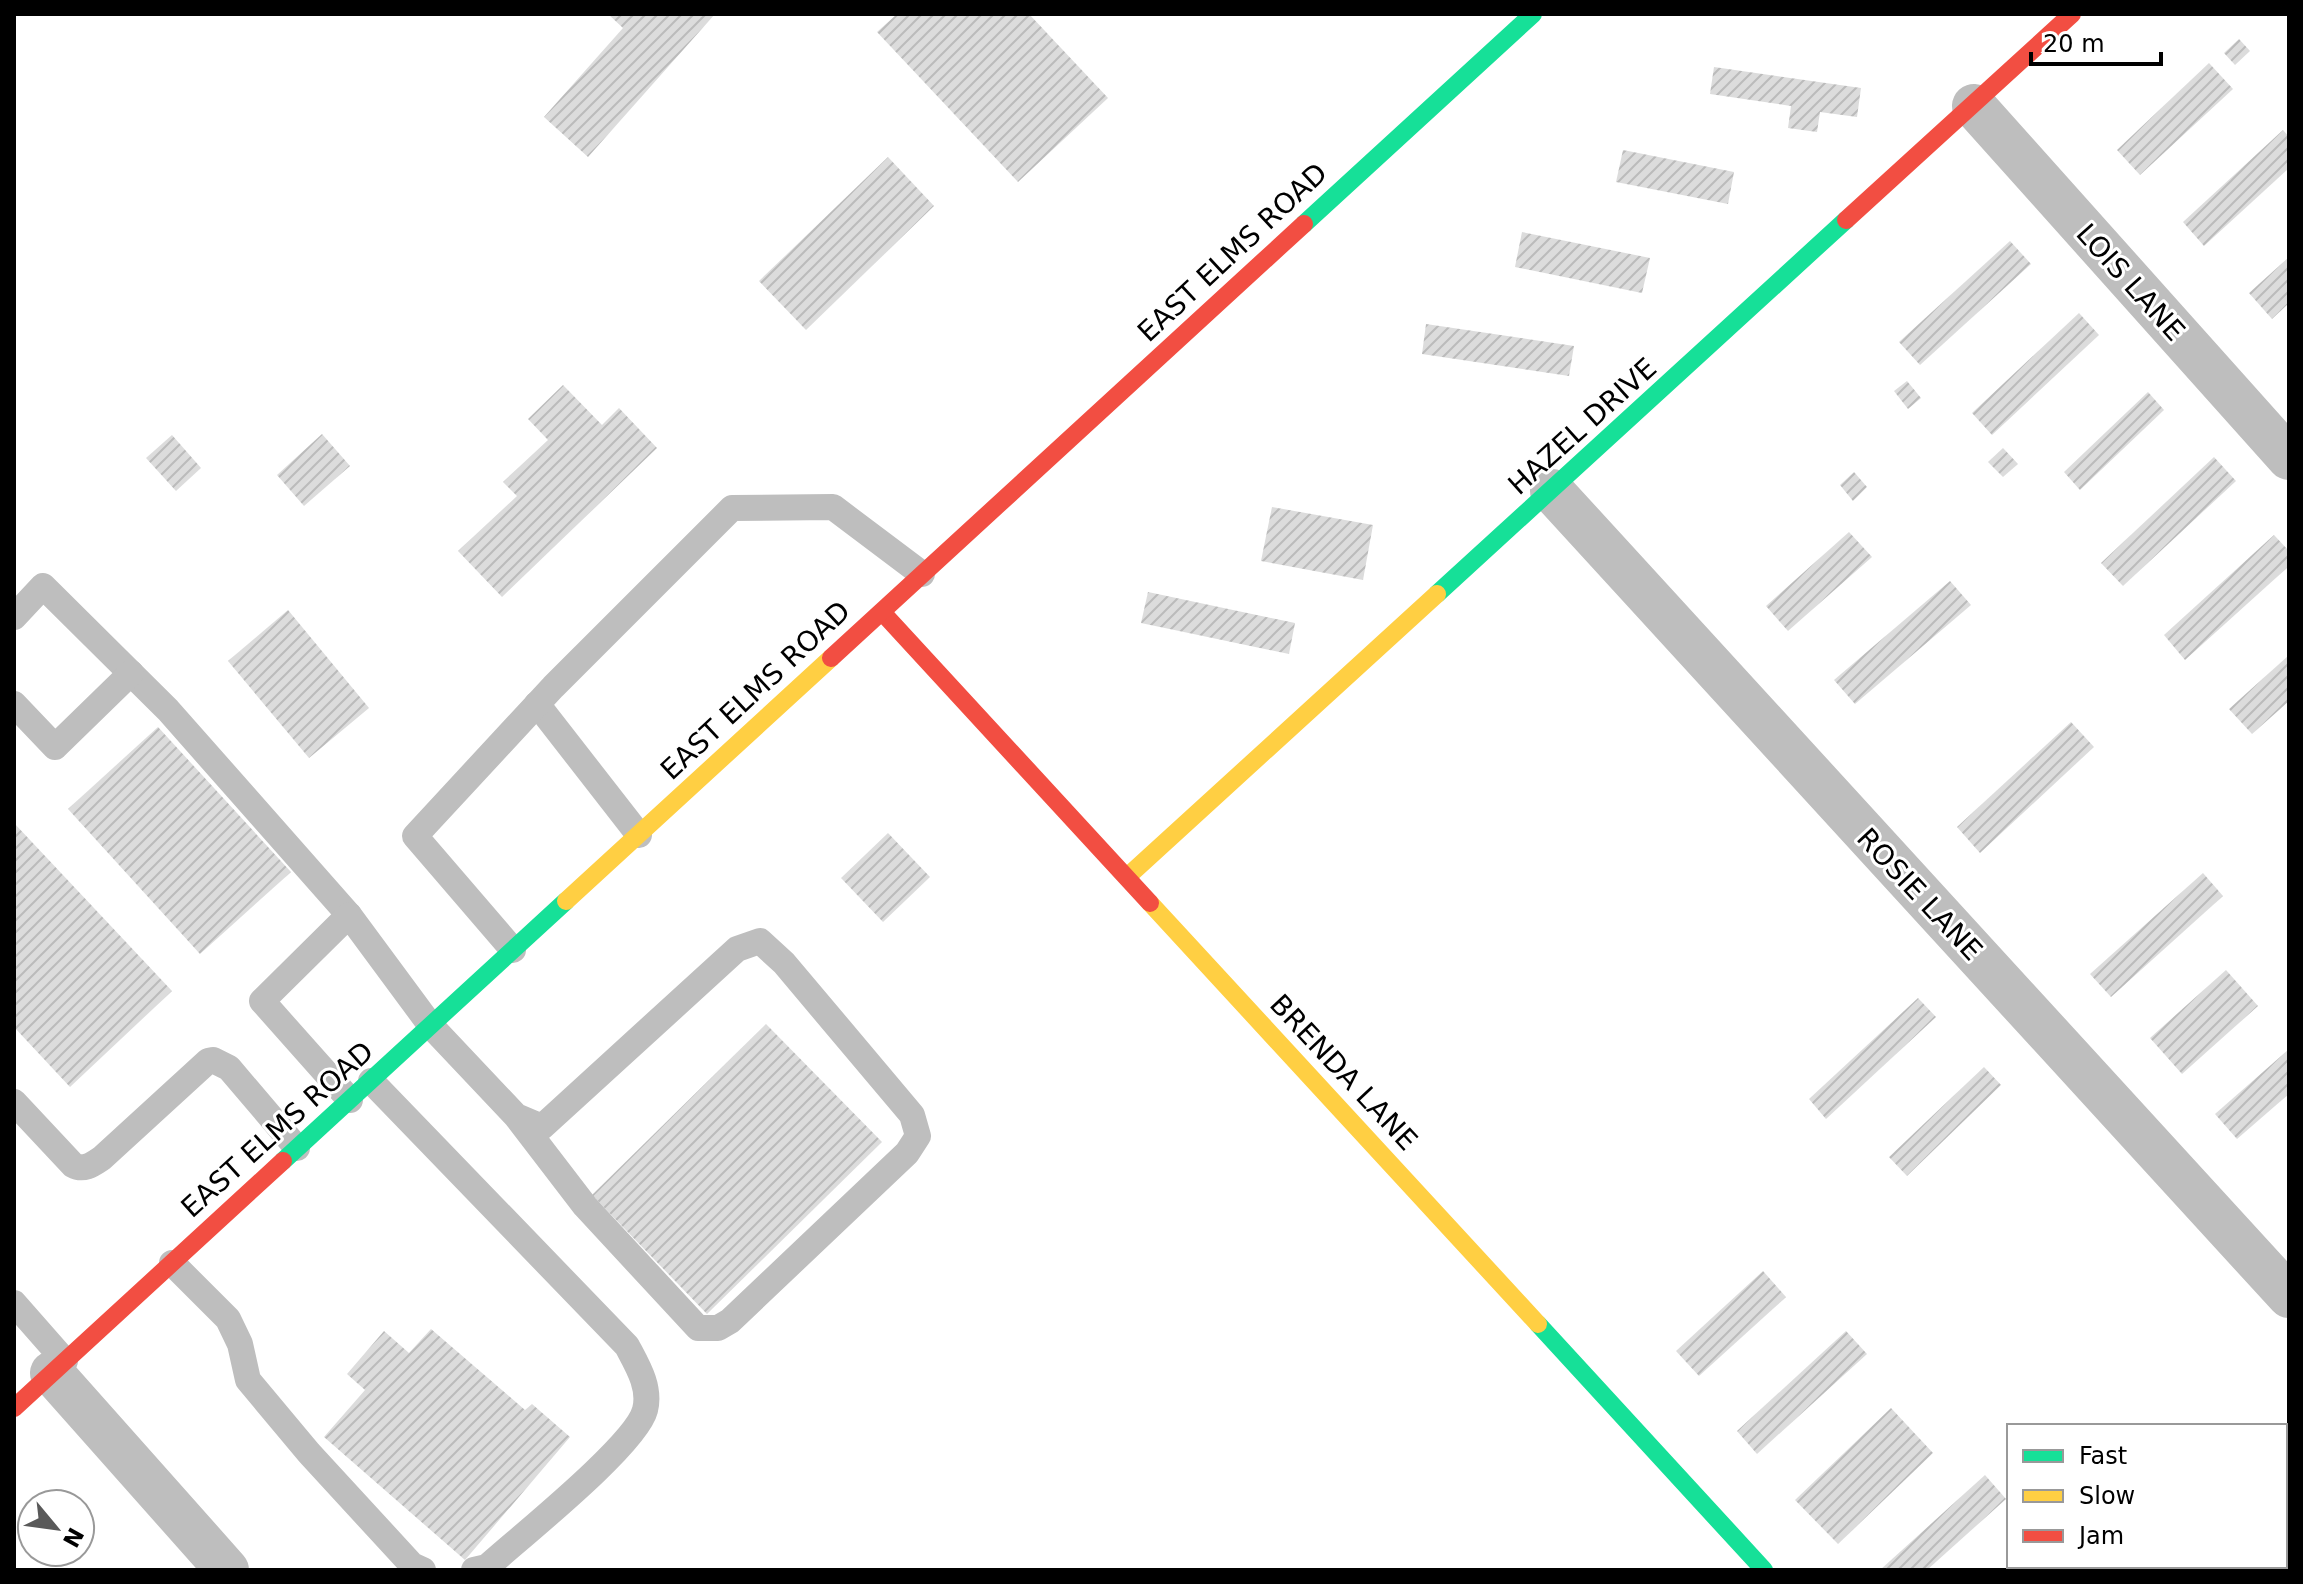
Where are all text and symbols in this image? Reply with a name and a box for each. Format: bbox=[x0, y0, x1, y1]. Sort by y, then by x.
scale bar bbox=[2031, 16, 2161, 66]
text: 20 m bbox=[2043, 30, 2105, 58]
street label: EAST ELMS ROAD bbox=[1131, 156, 1334, 348]
street label: LOIS LANE bbox=[2070, 217, 2192, 347]
street label: HAZEL DRIVE bbox=[1502, 351, 1663, 501]
street label: EAST ELMS ROAD bbox=[654, 594, 857, 786]
street label: ROSIE LANE bbox=[1850, 822, 1989, 967]
street label: BRENDA LANE bbox=[1263, 988, 1424, 1157]
street label: EAST ELMS ROAD bbox=[175, 1035, 380, 1224]
legend bbox=[2007, 1424, 2287, 1568]
text: Fast bbox=[2079, 1442, 2127, 1470]
text: Slow bbox=[2079, 1482, 2135, 1510]
north arrow bbox=[16, 1488, 96, 1568]
text: Jam bbox=[2077, 1522, 2124, 1550]
text: N bbox=[58, 1523, 88, 1552]

